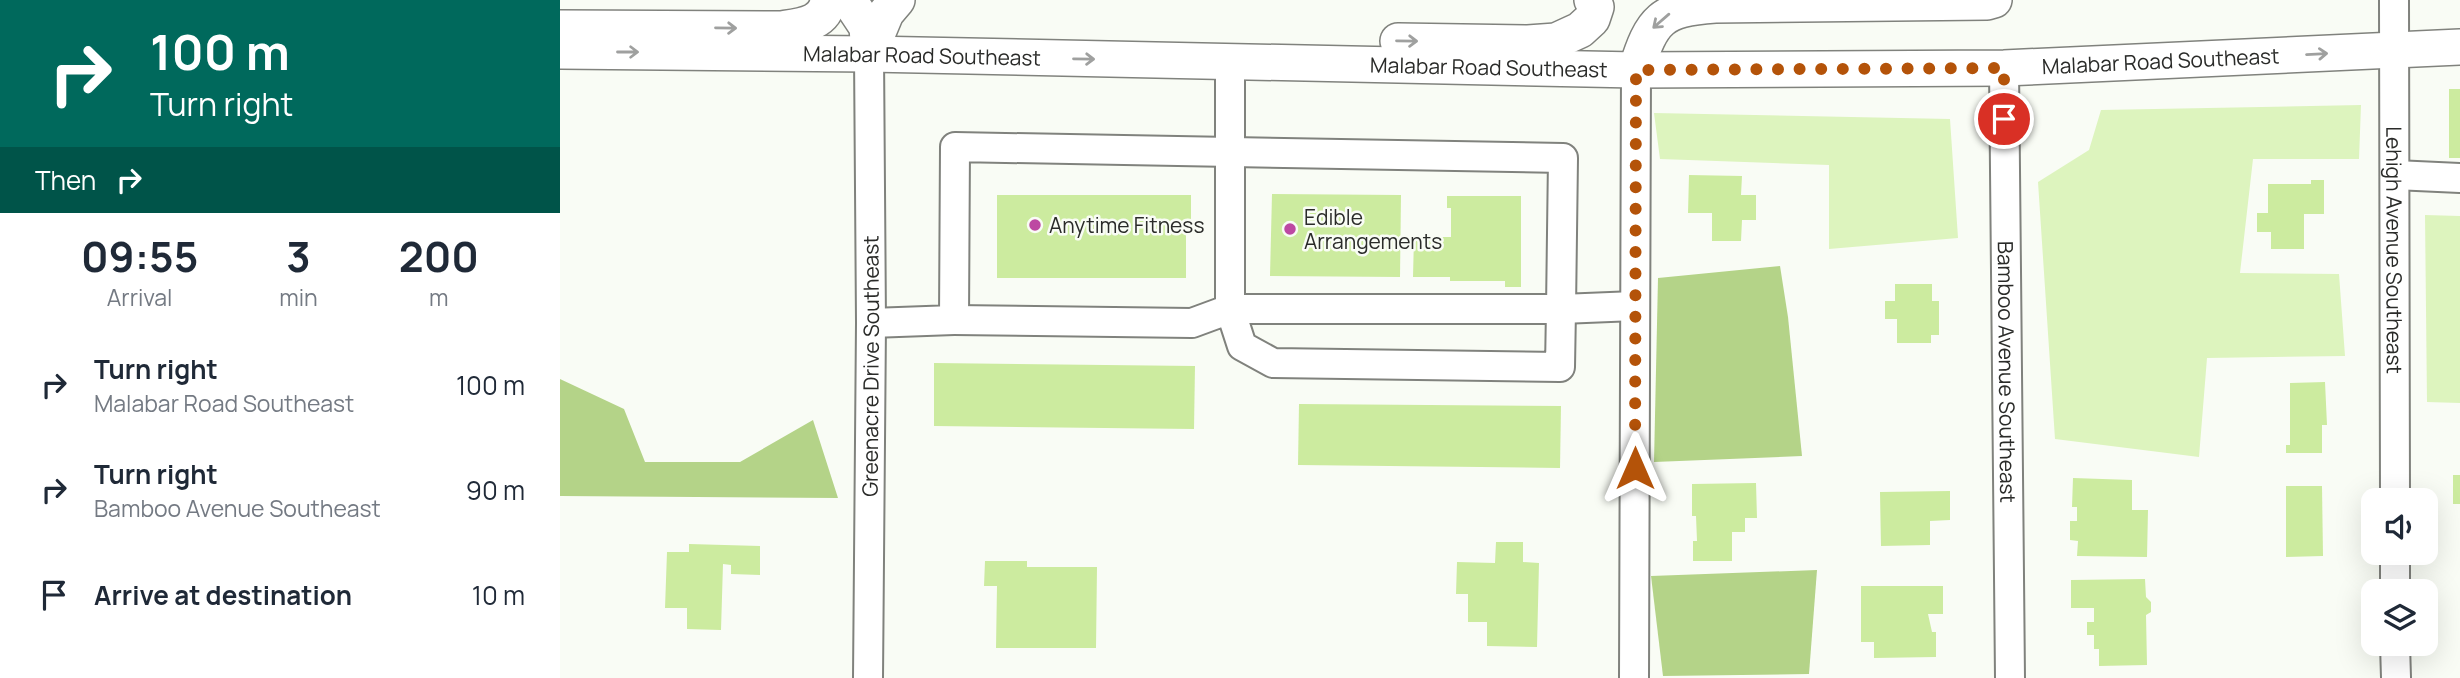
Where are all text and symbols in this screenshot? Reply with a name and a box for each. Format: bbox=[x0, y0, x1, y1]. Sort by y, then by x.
one-way arrow bbox=[1652, 13, 1670, 29]
text: 100 m bbox=[150, 18, 290, 85]
one-way arrow bbox=[714, 22, 737, 35]
icon: right bbox=[35, 28, 126, 119]
one-way arrow bbox=[1395, 35, 1418, 48]
street label: Malabar Road Southeast bbox=[803, 39, 1041, 72]
street label: Malabar Road Southeast bbox=[2041, 41, 2280, 80]
one-way arrow bbox=[616, 45, 639, 59]
one-way arrow bbox=[2305, 47, 2328, 60]
street label: Malabar Road Southeast bbox=[1370, 50, 1608, 83]
one-way arrow bbox=[1072, 52, 1095, 65]
text: Turn right bbox=[150, 82, 293, 126]
pin bbox=[1974, 89, 2034, 149]
icon: arrive bbox=[1985, 100, 2023, 138]
street label: Lehigh Avenue Southeast bbox=[2380, 126, 2409, 374]
icon: right bbox=[110, 161, 148, 199]
text: Then bbox=[35, 162, 96, 198]
place label: Edible Arrangements bbox=[1304, 203, 1442, 255]
place label: Anytime Fitness bbox=[1049, 211, 1204, 239]
marker: Anytime Fitness bbox=[1027, 217, 1043, 233]
marker: Edible Arrangements bbox=[1282, 221, 1298, 237]
text: 09:55 bbox=[81, 227, 198, 285]
text: 3 bbox=[286, 227, 311, 285]
text: 200 bbox=[399, 227, 479, 285]
street label: Greenacre Drive Southeast bbox=[856, 235, 885, 497]
street label: Bamboo Avenue Southeast bbox=[1992, 241, 2022, 503]
text: Arrival bbox=[107, 281, 172, 313]
text: min bbox=[279, 281, 318, 313]
text: m bbox=[429, 281, 449, 313]
text: Turn right bbox=[94, 351, 218, 387]
icon: right bbox=[35, 366, 73, 404]
text: 100 m bbox=[456, 367, 525, 403]
text: Malabar Road Southeast bbox=[94, 387, 354, 419]
position arrow bbox=[1598, 431, 1672, 505]
text: Turn right bbox=[94, 456, 218, 492]
icon: right bbox=[35, 471, 73, 509]
text: 90 m bbox=[466, 472, 525, 508]
map controls bbox=[2361, 488, 2438, 656]
button: sound bbox=[2361, 488, 2438, 565]
text: Bamboo Avenue Southeast bbox=[94, 492, 381, 524]
icon: arrive bbox=[35, 576, 73, 614]
text: Arrive at destination bbox=[94, 577, 352, 613]
text: 10 m bbox=[472, 577, 525, 613]
button: layers bbox=[2361, 579, 2438, 656]

